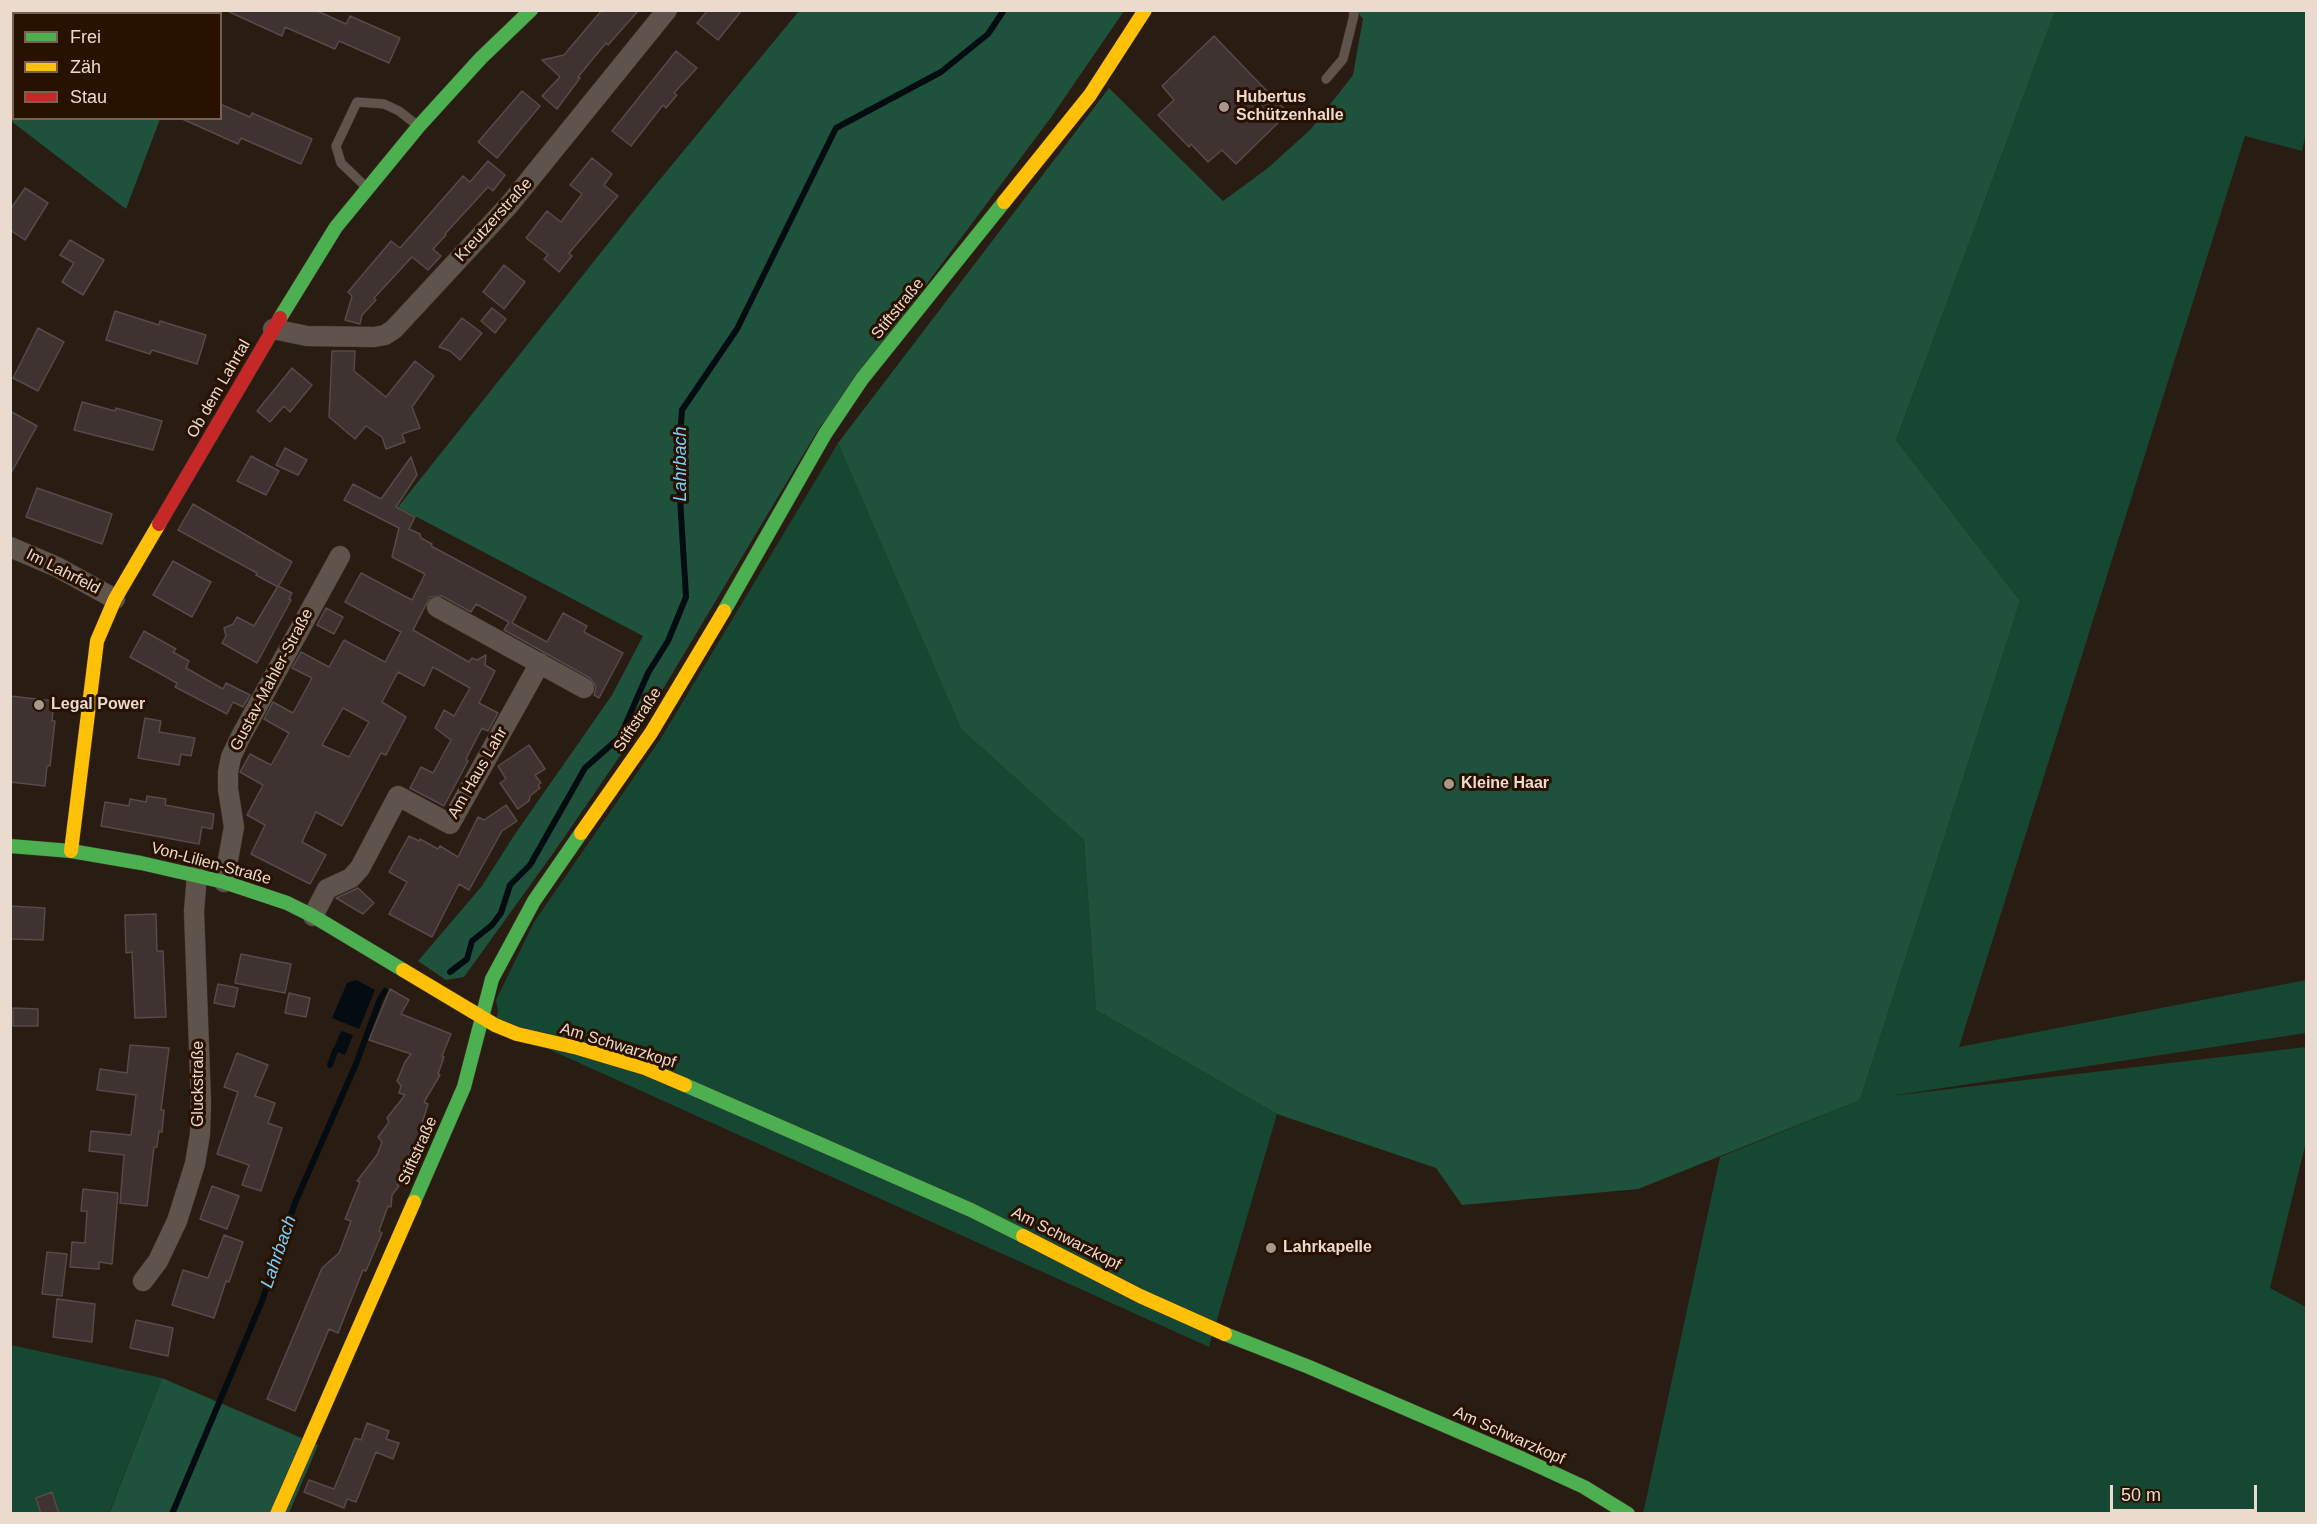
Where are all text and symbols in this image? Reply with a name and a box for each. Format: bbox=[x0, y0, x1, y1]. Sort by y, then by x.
legend bbox=[12, 12, 222, 120]
text: Frei bbox=[70, 27, 101, 47]
text: Zäh bbox=[70, 57, 101, 77]
text: Stau bbox=[70, 87, 107, 107]
place label: Hubertus Schützenhalle bbox=[1236, 88, 1344, 126]
marker: Hubertus Schützenhalle bbox=[1217, 100, 1231, 114]
street label: Kreutzerstraße bbox=[451, 174, 537, 266]
street label: Stiftstraße bbox=[868, 275, 928, 343]
street label: Ob dem Lahrtal bbox=[183, 336, 255, 442]
water label: Lahrbach bbox=[670, 426, 692, 502]
street label: Im Lahrfeld bbox=[23, 545, 103, 599]
street label: Gustav-Mahler-Straße bbox=[226, 606, 318, 754]
street label: Stiftstraße bbox=[610, 684, 666, 756]
place label: Legal Power bbox=[51, 695, 145, 715]
marker: Legal Power bbox=[32, 698, 46, 712]
street label: Am Haus Lahr bbox=[444, 724, 512, 822]
place label: Kleine Haar bbox=[1461, 774, 1549, 794]
marker: Kleine Haar bbox=[1442, 777, 1456, 791]
street label: Von-Lilien-Straße bbox=[149, 839, 273, 889]
street label: Am Schwarzkopf bbox=[558, 1019, 678, 1073]
street label: Gluckstraße bbox=[189, 1041, 209, 1127]
street label: Stiftstraße bbox=[394, 1114, 442, 1188]
street label: Am Schwarzkopf bbox=[1008, 1203, 1124, 1275]
water label: Lahrbach bbox=[257, 1213, 301, 1291]
place label: Lahrkapelle bbox=[1283, 1238, 1372, 1258]
marker: Lahrkapelle bbox=[1264, 1241, 1278, 1255]
street label: Am Schwarzkopf bbox=[1450, 1403, 1568, 1469]
scale bar bbox=[2113, 1473, 2260, 1511]
text: 50 m bbox=[2121, 1485, 2161, 1505]

